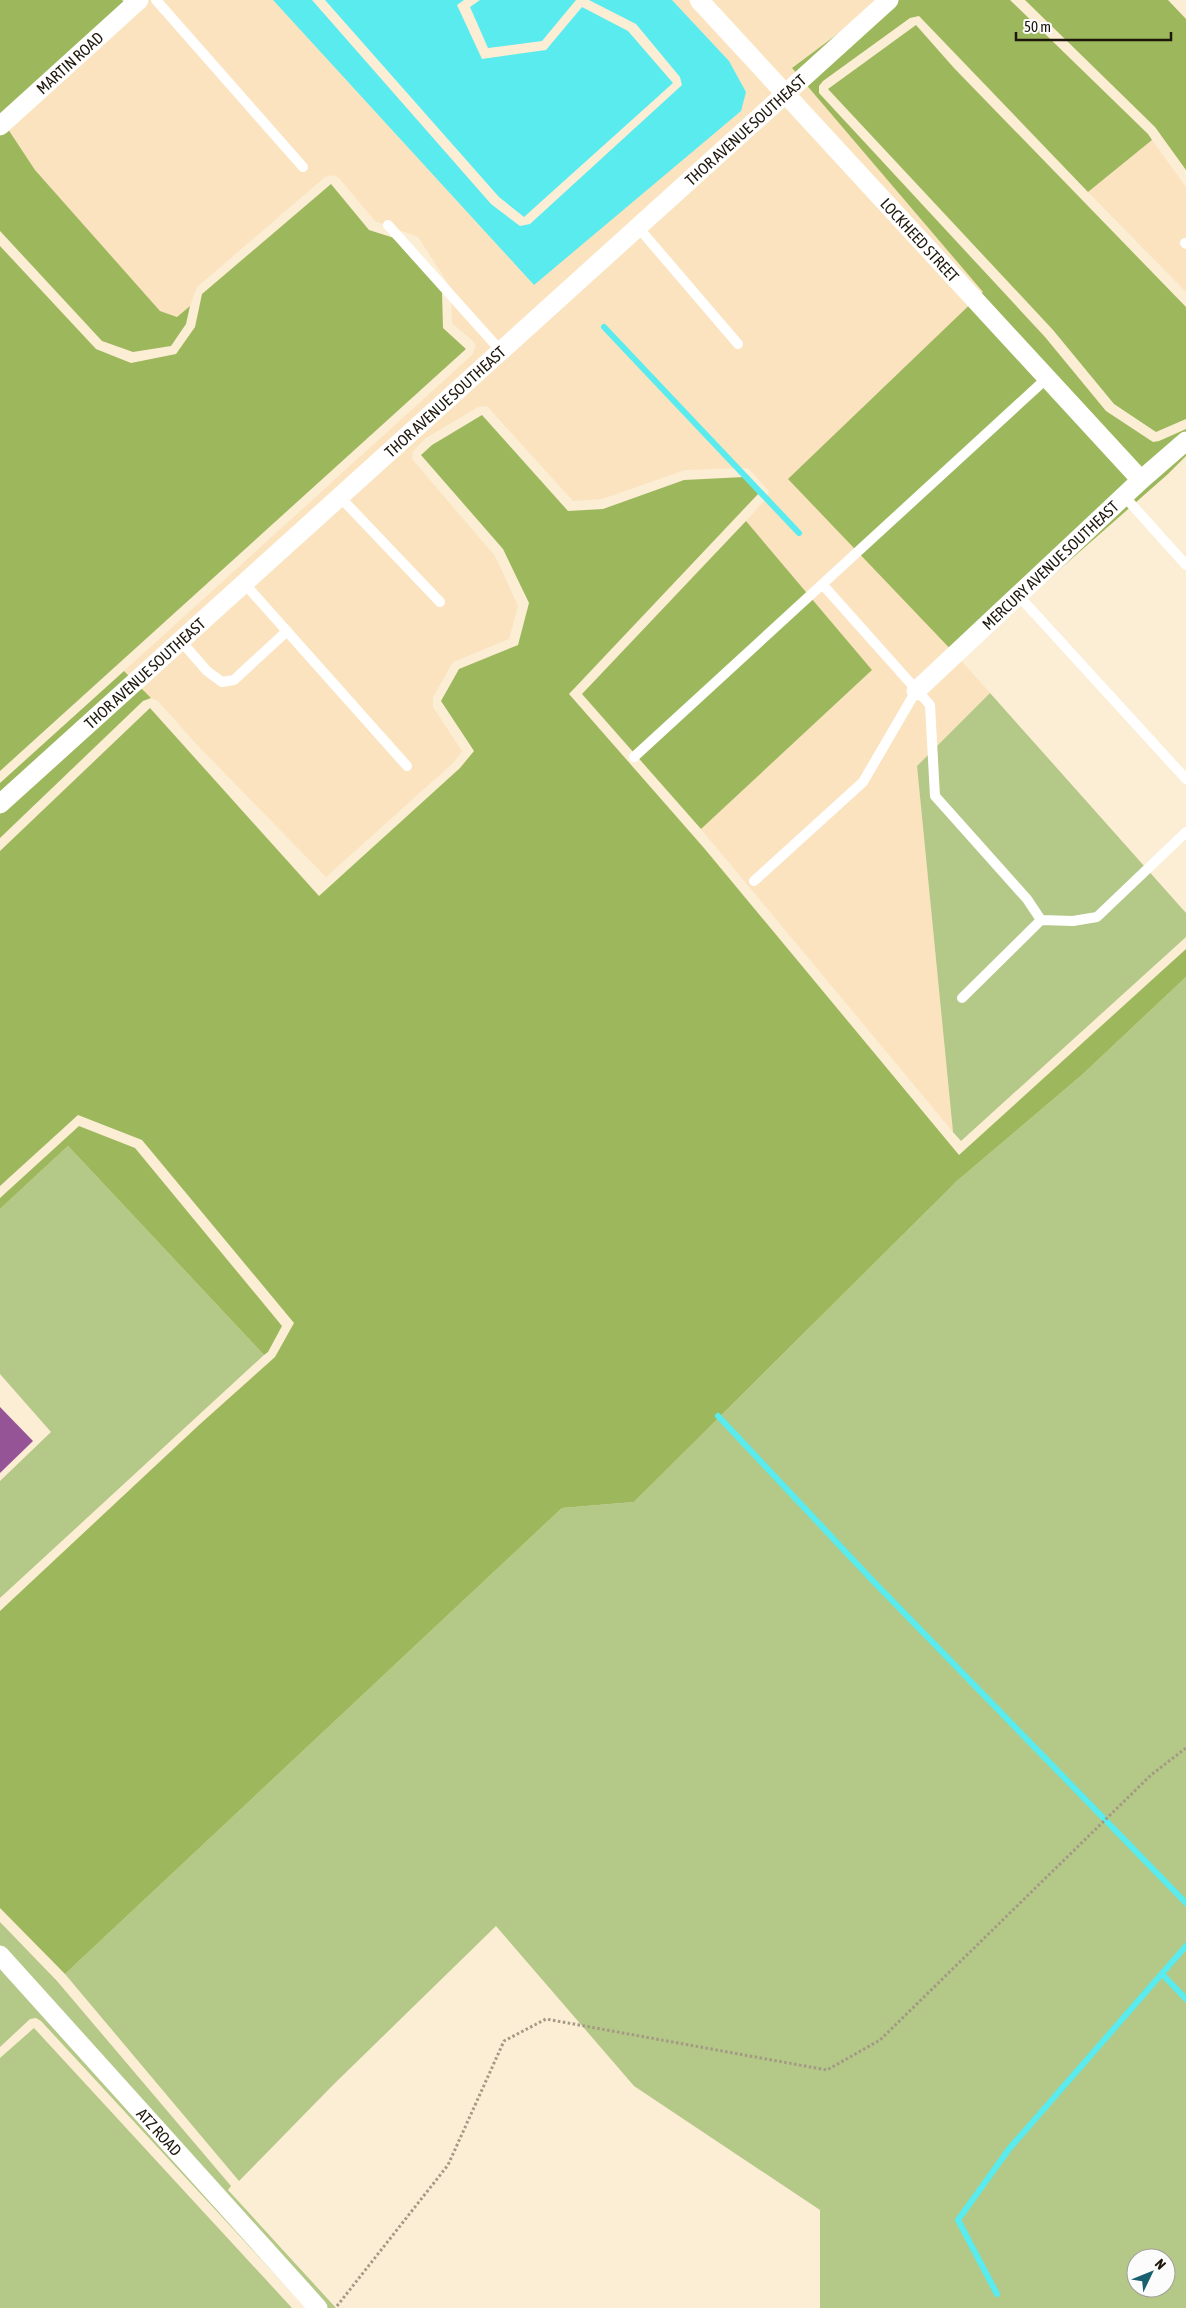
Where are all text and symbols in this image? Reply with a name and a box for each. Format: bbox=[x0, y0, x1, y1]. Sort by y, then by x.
scale bar bbox=[1016, 10, 1171, 42]
text: 50 m bbox=[1024, 18, 1051, 35]
street label: MARTIN ROAD bbox=[33, 28, 107, 98]
street label: THOR AVENUE SOUTHEAST bbox=[681, 71, 809, 189]
street label: LOCKHEED STREET bbox=[877, 194, 963, 285]
street label: THOR AVENUE SOUTHEAST bbox=[381, 342, 509, 461]
street label: MERCURY AVENUE SOUTHEAST bbox=[979, 497, 1122, 633]
street label: THOR AVENUE SOUTHEAST bbox=[81, 614, 209, 732]
street label: ATZ ROAD bbox=[133, 2104, 185, 2159]
north arrow bbox=[1126, 2248, 1176, 2298]
text: N bbox=[1152, 2256, 1169, 2273]

